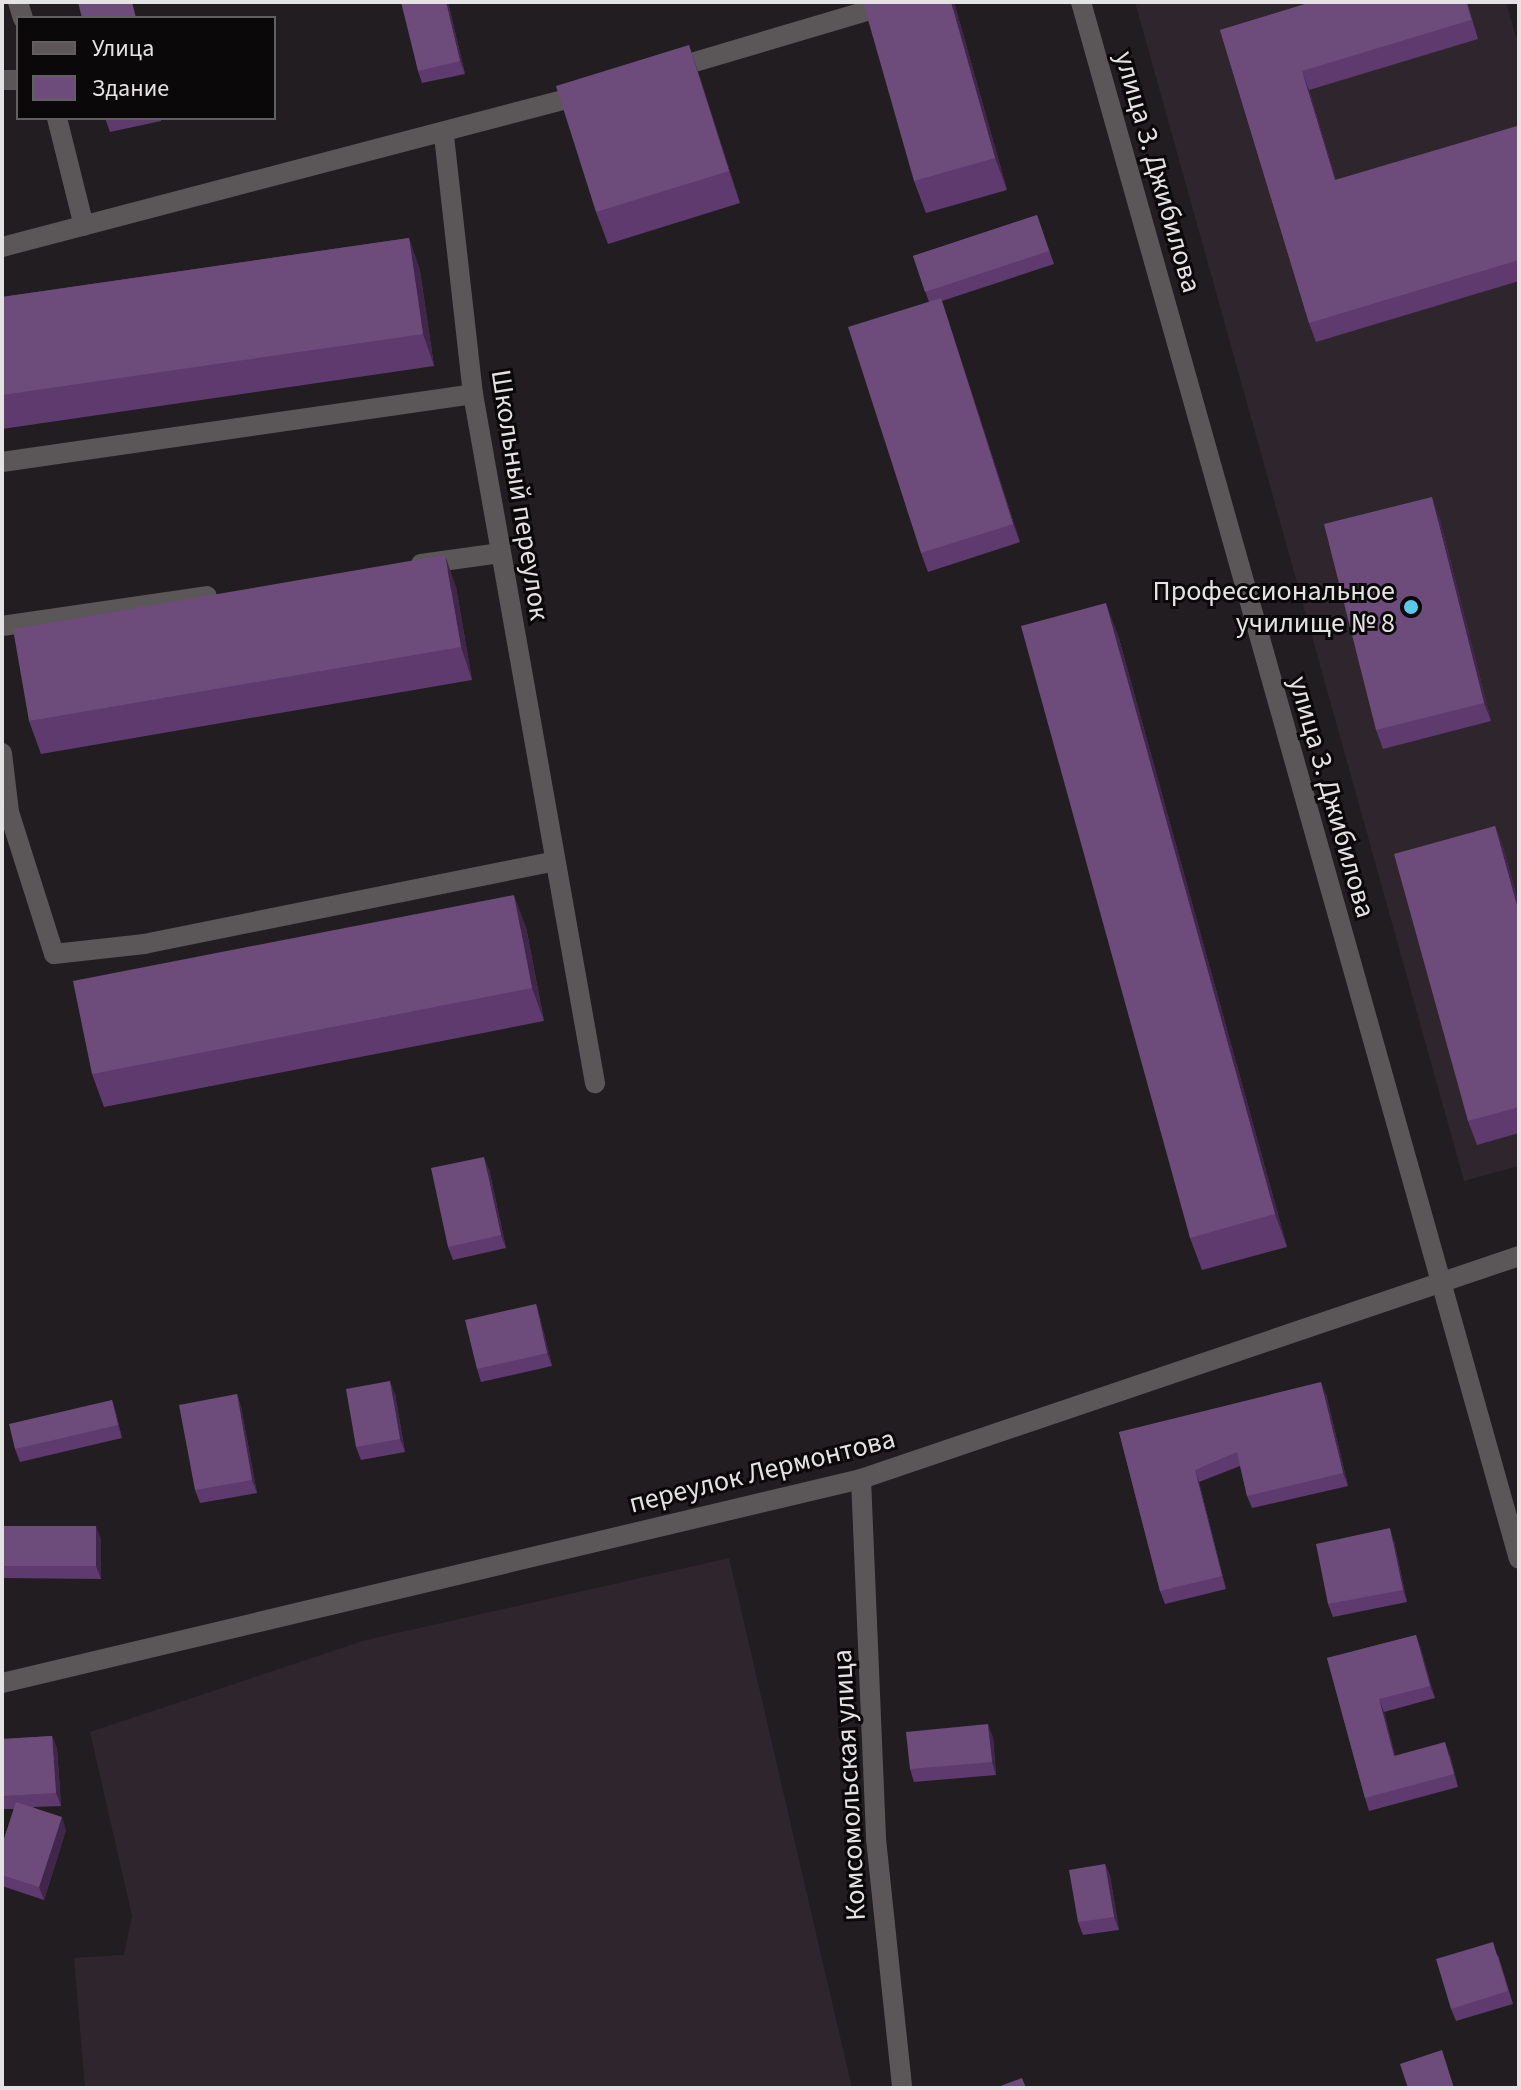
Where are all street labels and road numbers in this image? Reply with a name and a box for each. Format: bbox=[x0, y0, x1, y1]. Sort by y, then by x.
street label: улица З. Джибилова bbox=[1107, 48, 1209, 296]
street label: Школьный переулок bbox=[484, 367, 556, 623]
street label: улица З. Джибилова bbox=[1281, 673, 1383, 921]
street label: переулок Лермонтова bbox=[625, 1422, 899, 1520]
street label: Комсомольская улица bbox=[825, 1648, 873, 1922]

